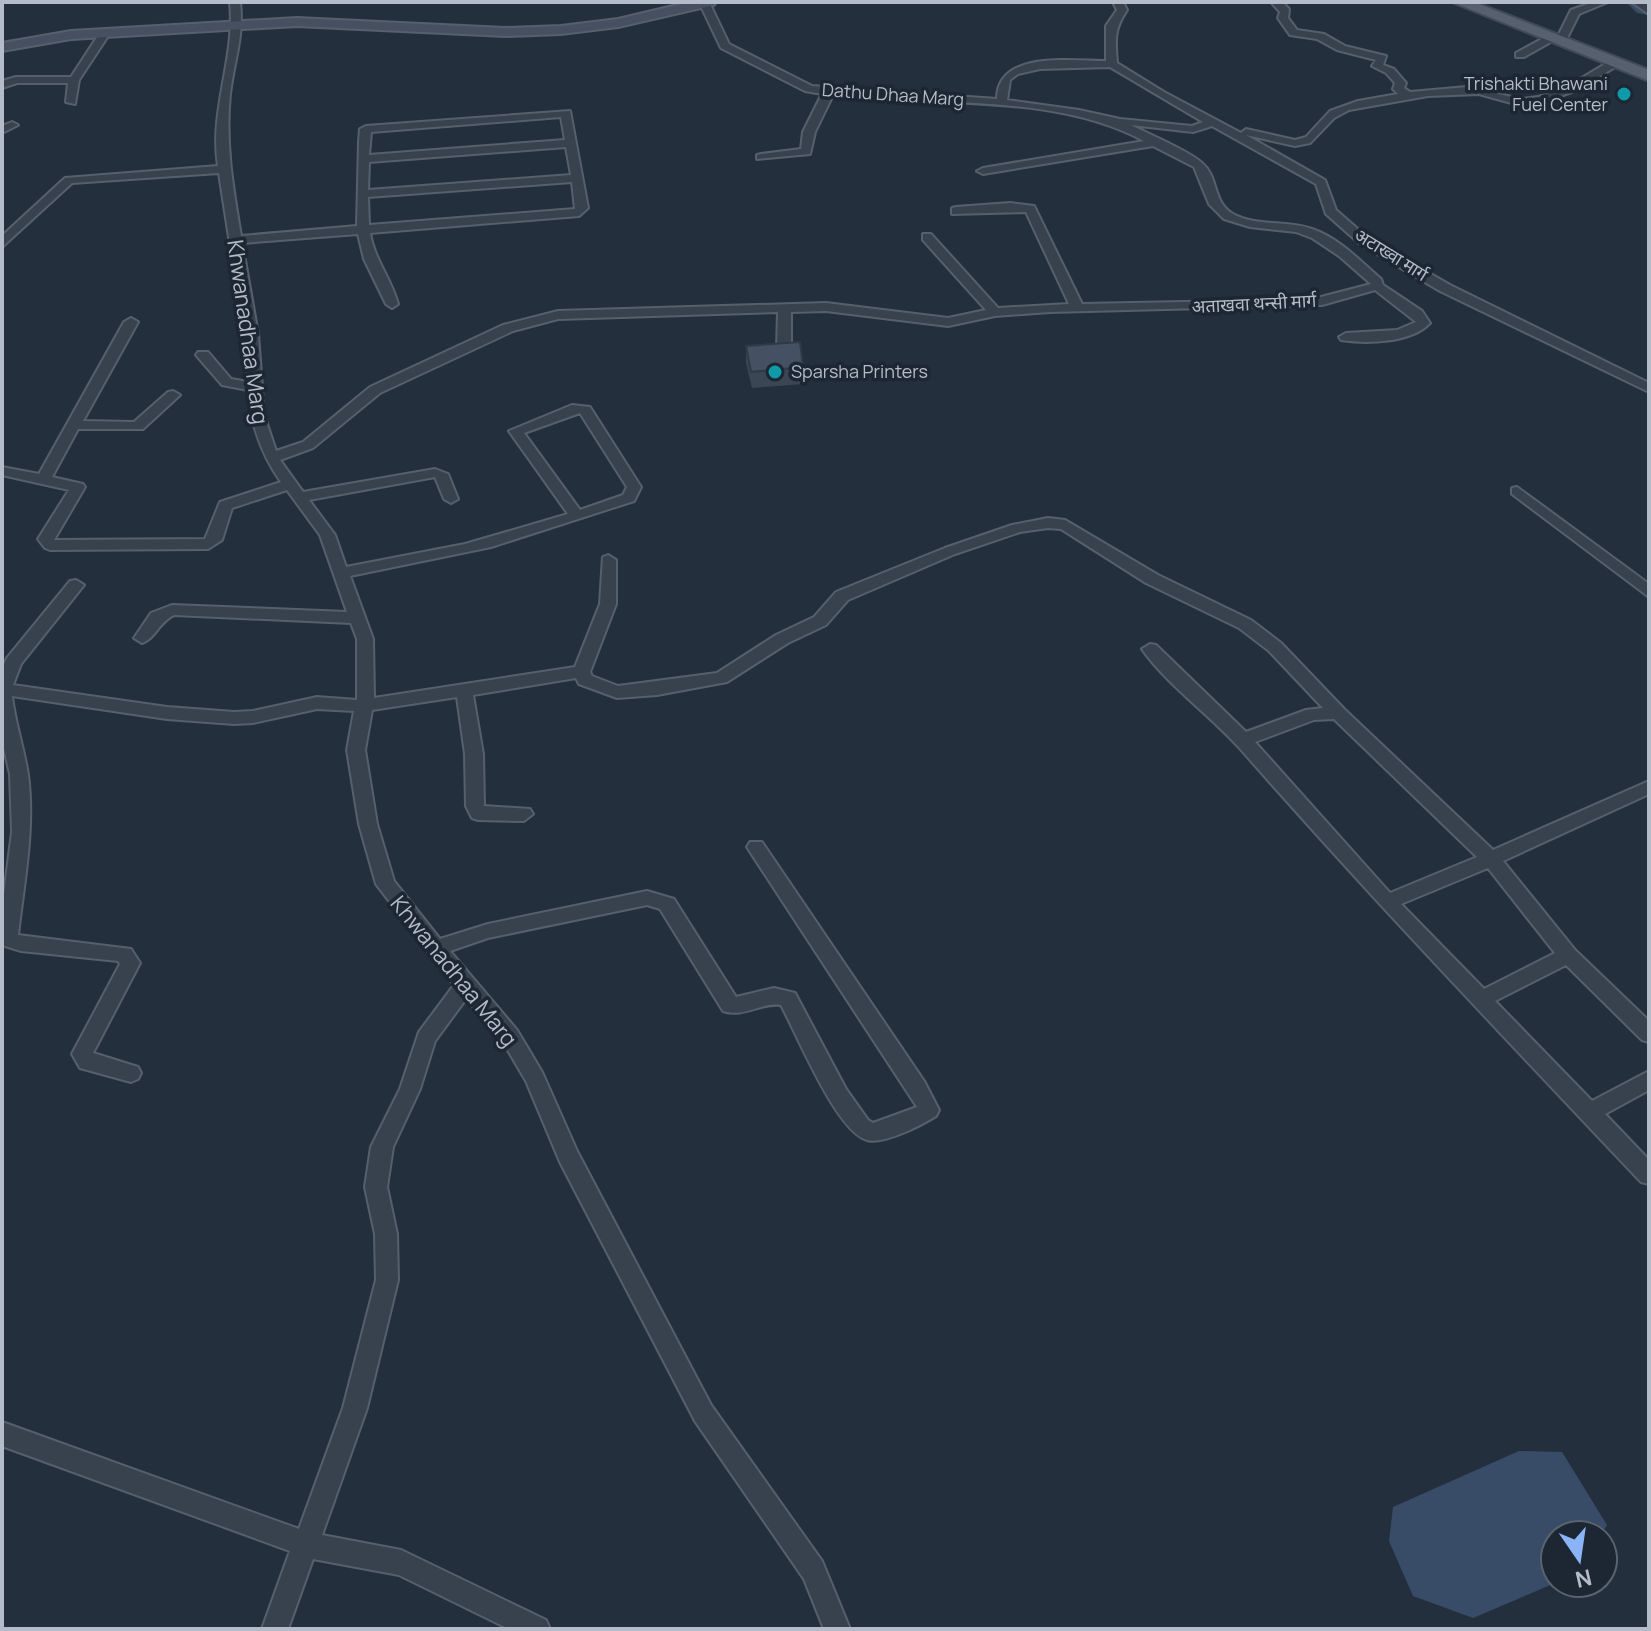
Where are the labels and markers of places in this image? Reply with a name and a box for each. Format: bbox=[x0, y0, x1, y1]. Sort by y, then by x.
place label: Trishakti Bhawani Fuel Center bbox=[1464, 71, 1609, 116]
marker: Trishakti Bhawani Fuel Center bbox=[1615, 85, 1633, 103]
place label: Sparsha Printers bbox=[791, 359, 928, 383]
marker: Sparsha Printers bbox=[766, 363, 784, 381]

